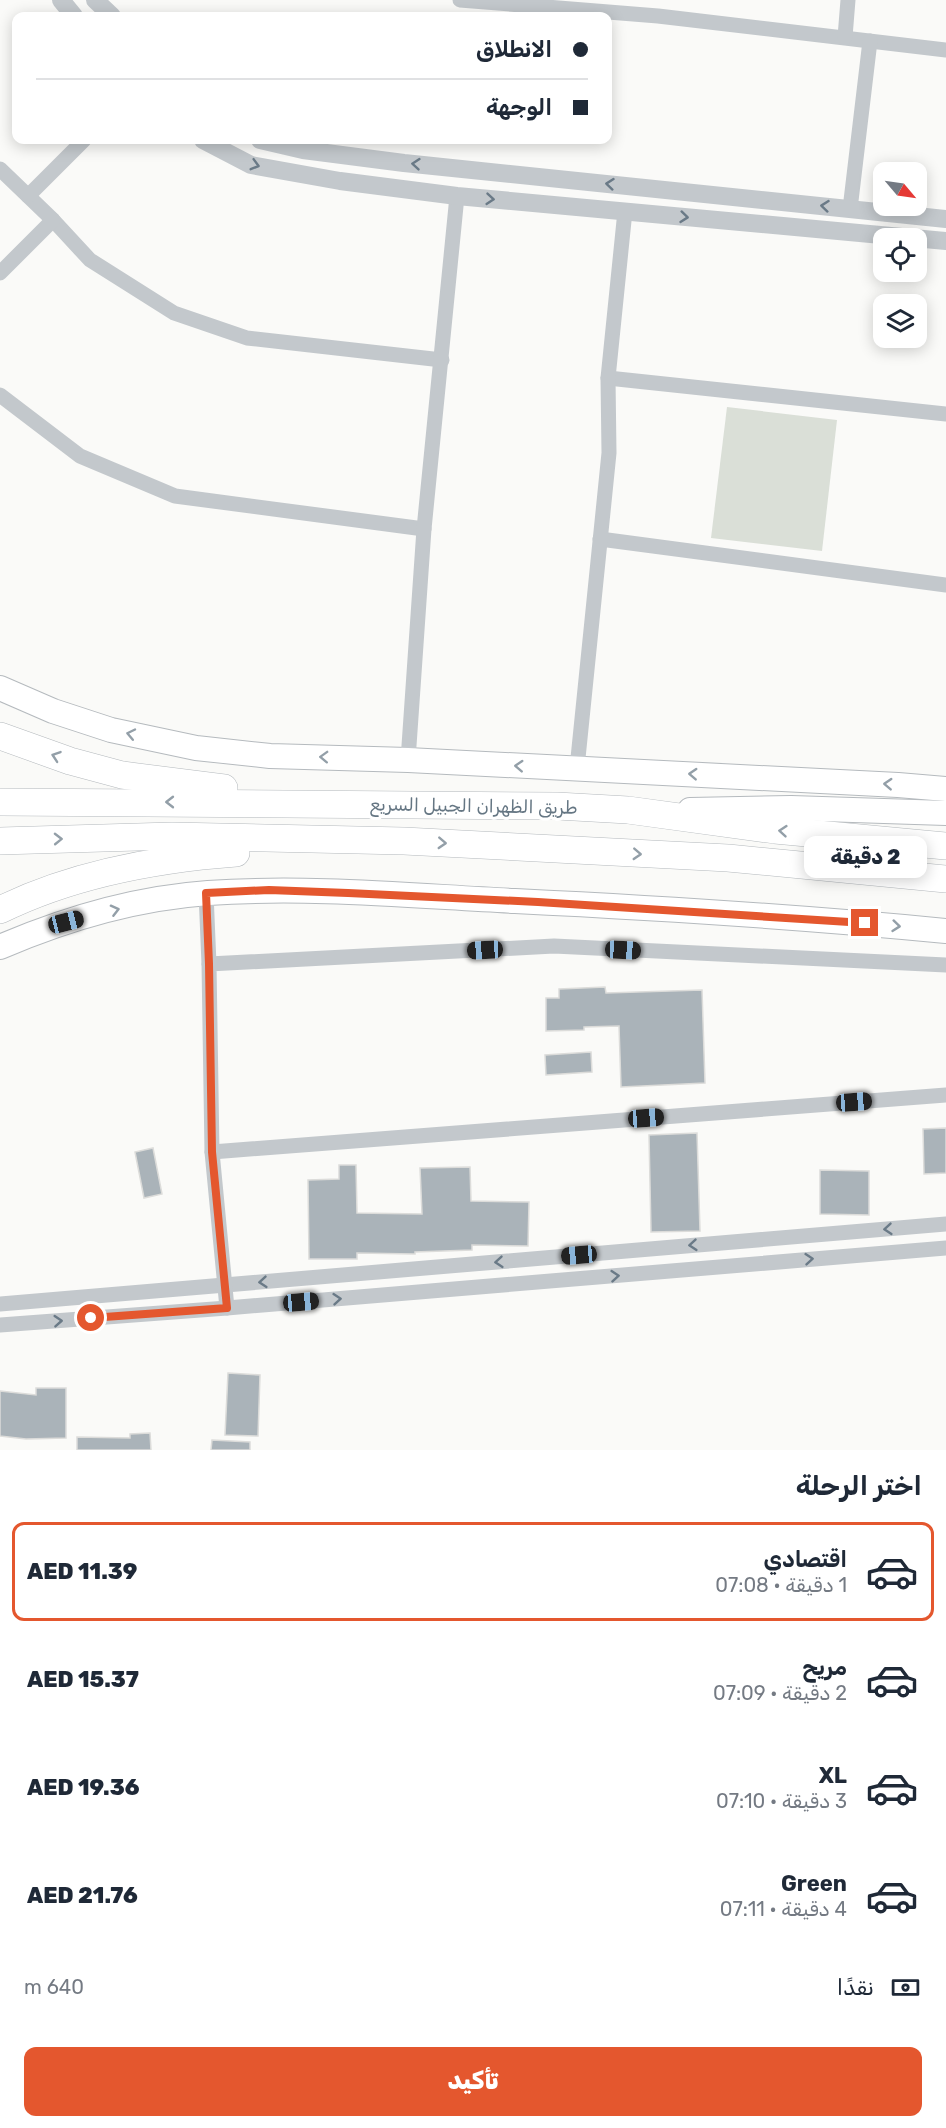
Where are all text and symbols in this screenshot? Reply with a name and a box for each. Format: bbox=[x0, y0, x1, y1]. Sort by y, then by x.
text: الانطلاق bbox=[476, 36, 552, 63]
text: الوجهة bbox=[486, 94, 552, 121]
one-way arrow bbox=[249, 158, 260, 170]
one-way arrow bbox=[412, 158, 421, 171]
north arrow bbox=[873, 162, 927, 216]
map controls bbox=[873, 162, 927, 348]
one-way arrow bbox=[606, 178, 615, 191]
one-way arrow bbox=[485, 192, 494, 205]
one-way arrow bbox=[821, 200, 830, 213]
one-way arrow bbox=[679, 210, 688, 223]
button: locate bbox=[873, 228, 927, 282]
button: layers bbox=[873, 294, 927, 348]
one-way arrow bbox=[126, 728, 136, 741]
one-way arrow bbox=[51, 750, 62, 763]
one-way arrow bbox=[320, 751, 329, 764]
one-way arrow bbox=[514, 759, 523, 772]
one-way arrow bbox=[688, 768, 697, 781]
one-way arrow bbox=[883, 778, 892, 791]
street label: طريق الظهران الجبيل السريع bbox=[370, 793, 578, 821]
one-way arrow bbox=[165, 796, 174, 808]
one-way arrow bbox=[779, 825, 788, 838]
one-way arrow bbox=[54, 833, 63, 845]
one-way arrow bbox=[438, 836, 447, 849]
callout: 2 دقيقة bbox=[804, 836, 926, 878]
text: 2 دقيقة bbox=[830, 845, 901, 869]
one-way arrow bbox=[633, 847, 642, 860]
one-way arrow bbox=[110, 904, 120, 917]
car bbox=[46, 909, 86, 935]
route end bbox=[851, 909, 878, 936]
one-way arrow bbox=[891, 919, 900, 932]
car bbox=[467, 940, 503, 960]
car bbox=[605, 940, 641, 960]
car bbox=[835, 1092, 873, 1112]
car bbox=[627, 1108, 665, 1128]
one-way arrow bbox=[883, 1222, 892, 1235]
one-way arrow bbox=[689, 1238, 698, 1251]
car bbox=[560, 1244, 598, 1266]
one-way arrow bbox=[804, 1253, 813, 1266]
one-way arrow bbox=[495, 1255, 504, 1268]
one-way arrow bbox=[610, 1270, 619, 1283]
one-way arrow bbox=[258, 1275, 267, 1288]
car bbox=[282, 1291, 320, 1313]
one-way arrow bbox=[332, 1293, 341, 1306]
route start bbox=[77, 1304, 104, 1331]
one-way arrow bbox=[54, 1315, 63, 1328]
text: اختر الرحلة bbox=[796, 1470, 922, 1502]
icon: car bbox=[865, 1545, 919, 1599]
text: اقتصادي bbox=[764, 1546, 847, 1573]
text: AED 11.39 bbox=[27, 1558, 137, 1585]
text: 1 دقيقة · 07:08 bbox=[715, 1573, 847, 1597]
icon: car bbox=[865, 1653, 919, 1707]
text: مريح bbox=[802, 1654, 847, 1681]
text: AED 15.37 bbox=[27, 1666, 139, 1693]
text: 2 دقيقة · 07:09 bbox=[713, 1681, 847, 1705]
icon: car bbox=[865, 1761, 919, 1815]
text: XL bbox=[819, 1762, 847, 1789]
text: AED 19.36 bbox=[27, 1774, 139, 1801]
text: 3 دقيقة · 07:10 bbox=[716, 1789, 847, 1813]
icon: car bbox=[865, 1869, 919, 1923]
text: Green bbox=[781, 1870, 847, 1897]
text: AED 21.76 bbox=[27, 1882, 138, 1909]
text: 4 دقيقة · 07:11 bbox=[720, 1897, 847, 1921]
icon: cash bbox=[889, 1971, 922, 2004]
text: نقدًا bbox=[837, 1974, 874, 2001]
text: 640 m bbox=[24, 1975, 84, 1999]
button: تأكيد bbox=[24, 2047, 922, 2116]

